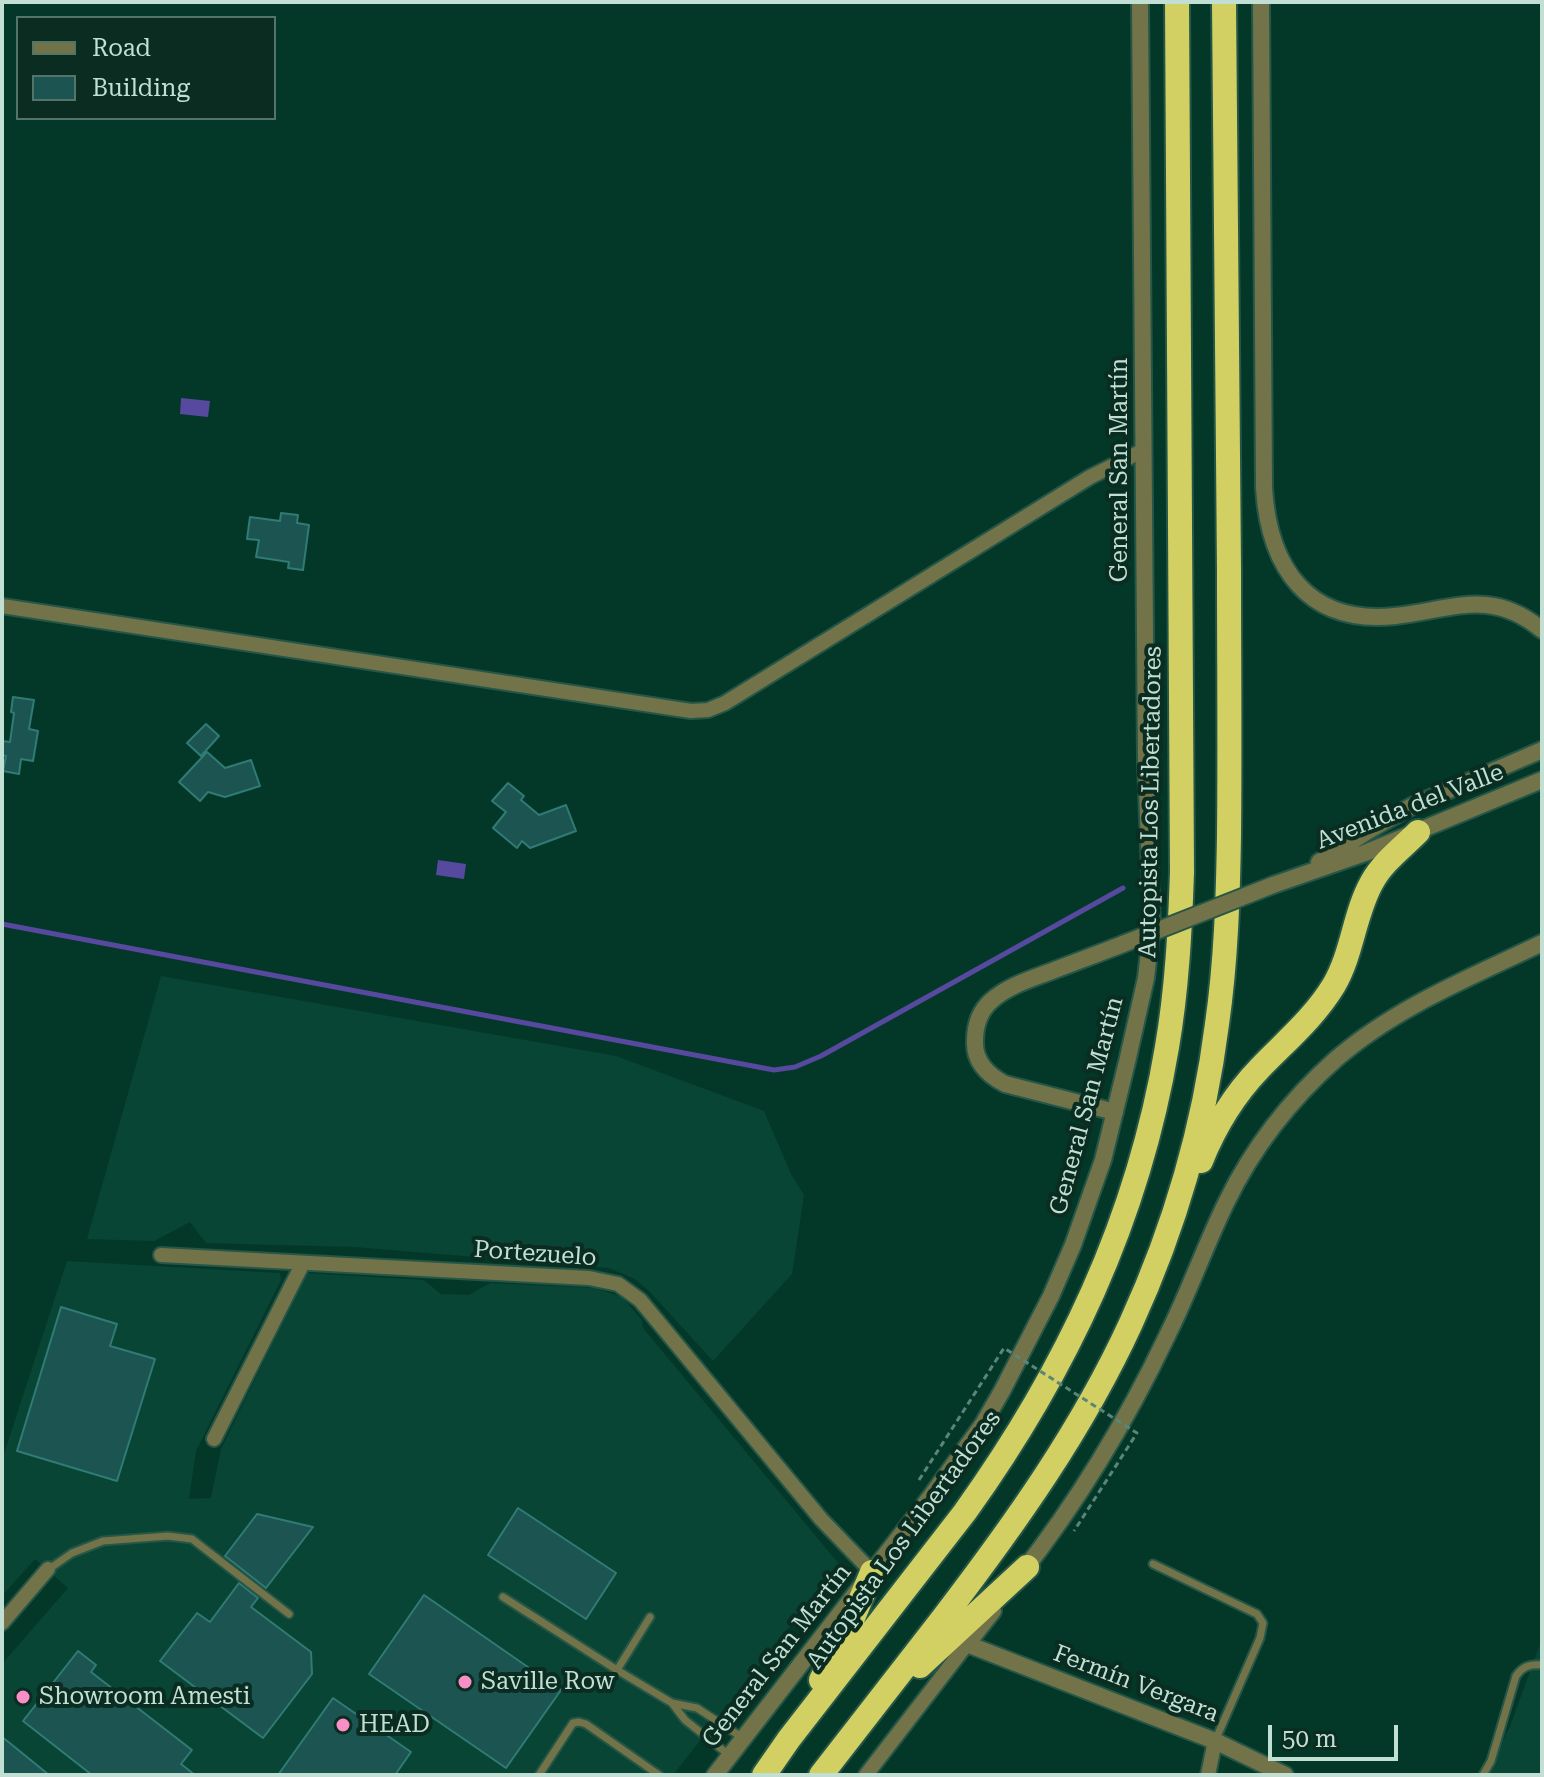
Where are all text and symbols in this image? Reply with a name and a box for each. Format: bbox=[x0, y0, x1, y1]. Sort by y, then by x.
legend bbox=[16, 16, 276, 120]
text: Road bbox=[92, 34, 151, 62]
text: Building bbox=[92, 74, 190, 102]
street label: General San Martín bbox=[1106, 358, 1134, 582]
street label: Autopista Los Libertadores bbox=[1134, 646, 1168, 958]
street label: Avenida del Valle bbox=[1312, 758, 1508, 856]
street label: General San Martín bbox=[1044, 994, 1130, 1218]
street label: Portezuelo bbox=[473, 1235, 597, 1273]
street label: Autopista Los Libertadores bbox=[801, 1405, 1007, 1675]
street label: General San Martín bbox=[696, 1559, 858, 1753]
street label: Fermín Vergara bbox=[1049, 1639, 1223, 1729]
place label: Saville Row bbox=[481, 1668, 615, 1696]
marker: Saville Row bbox=[456, 1673, 474, 1691]
place label: Showroom Amesti bbox=[39, 1683, 250, 1711]
marker: Showroom Amesti bbox=[14, 1688, 32, 1706]
scale bar bbox=[1272, 1709, 1402, 1759]
place label: HEAD bbox=[359, 1711, 430, 1739]
marker: HEAD bbox=[334, 1716, 352, 1734]
text: 50 m bbox=[1282, 1725, 1337, 1753]

